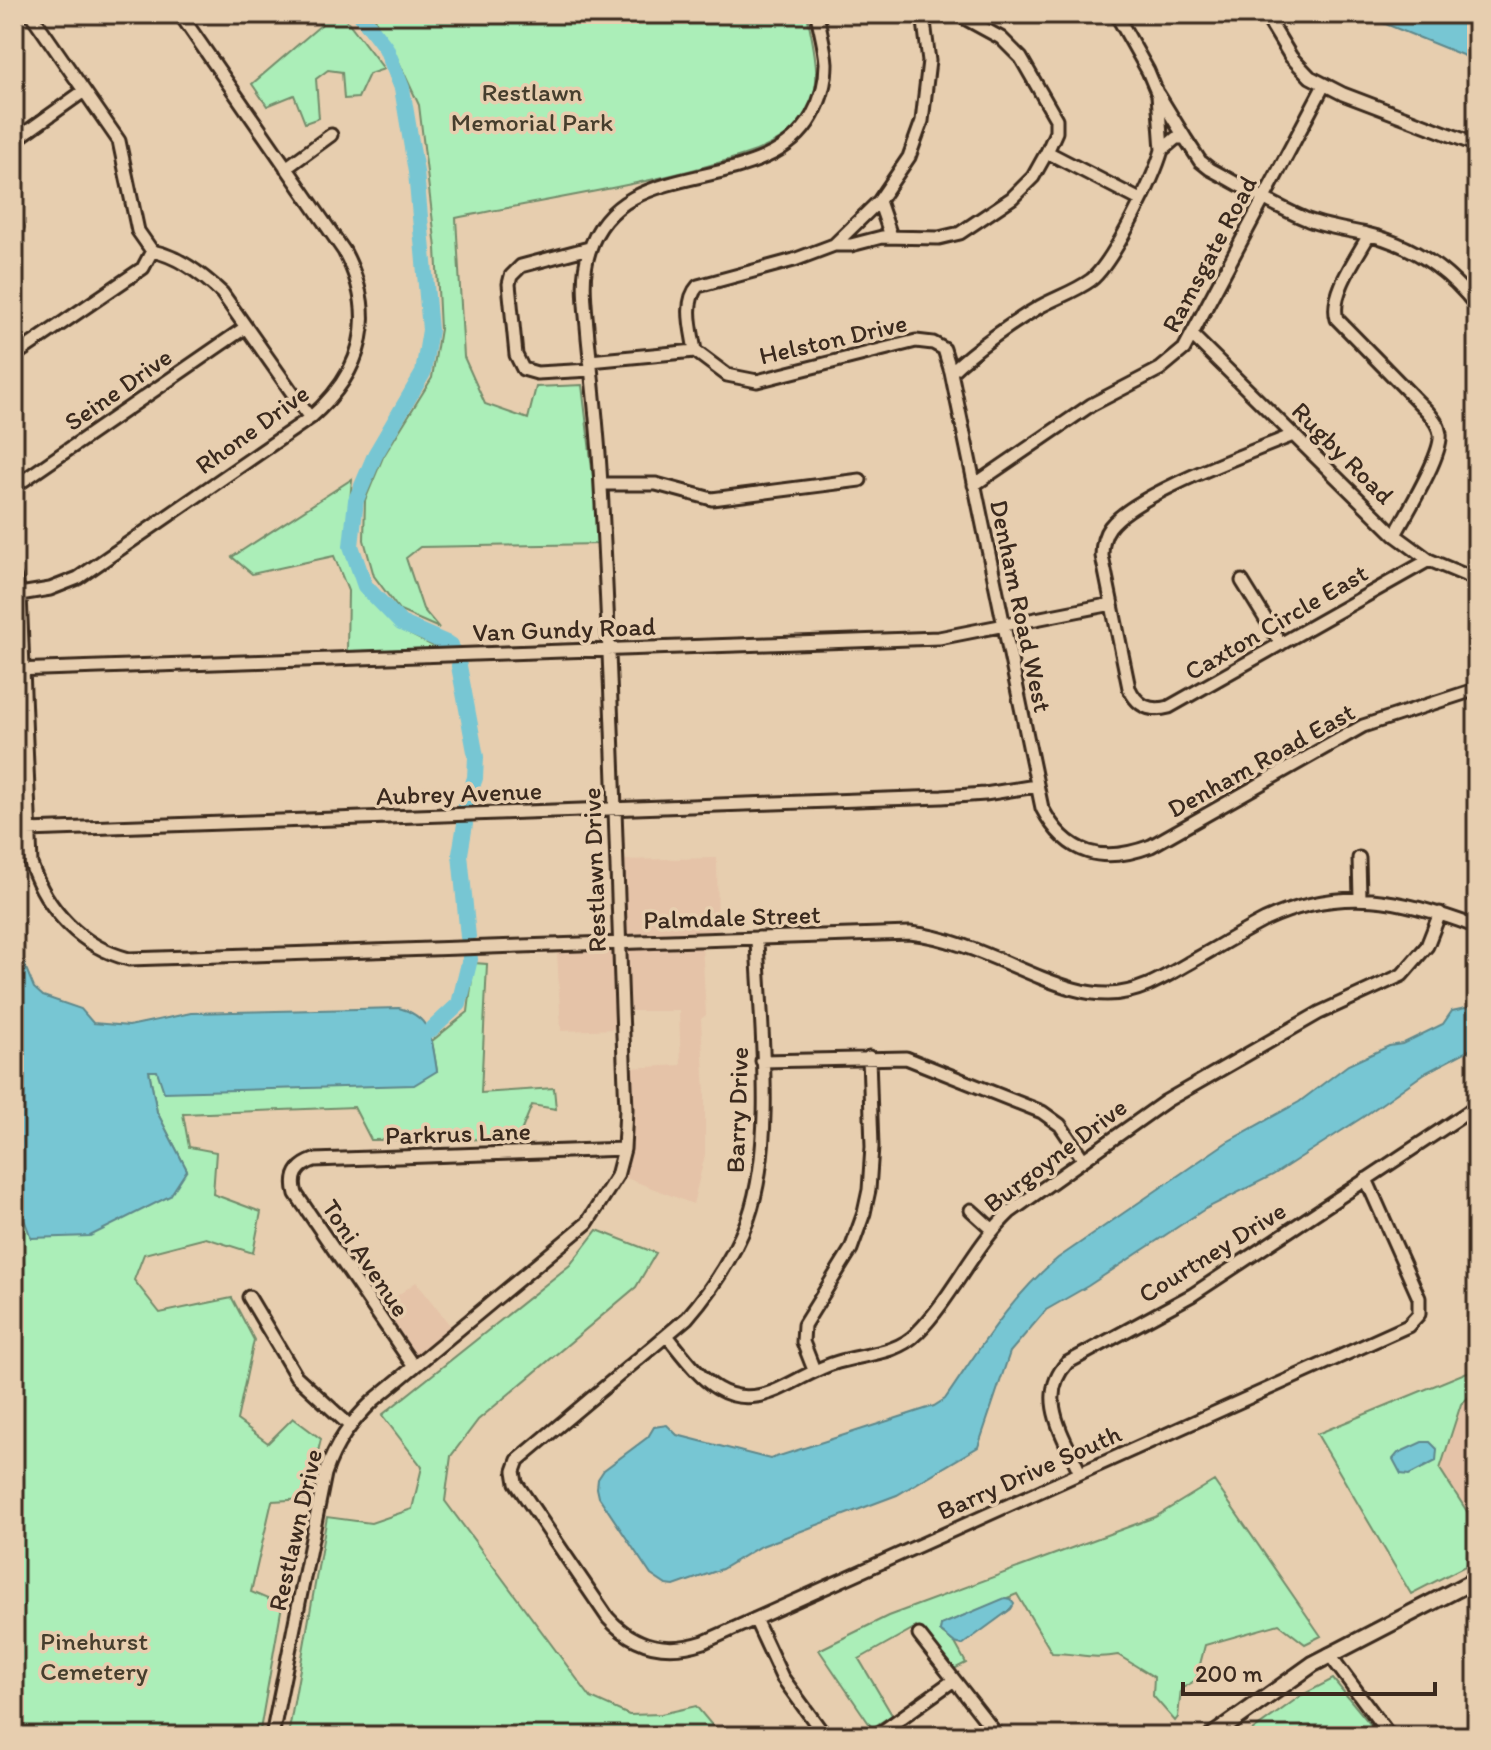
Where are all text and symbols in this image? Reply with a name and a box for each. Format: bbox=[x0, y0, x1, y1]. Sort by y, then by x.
park label: Restlawn Memorial Park bbox=[451, 76, 613, 138]
street label: Ramsgate Road bbox=[1154, 170, 1264, 338]
street label: Helston Drive bbox=[756, 306, 910, 372]
street label: Seine Drive bbox=[58, 340, 178, 438]
street label: Rhone Drive bbox=[189, 377, 315, 481]
street label: Rugby Road bbox=[1285, 395, 1402, 512]
street label: Denham Road West bbox=[983, 497, 1059, 716]
street label: Caxton Circle East bbox=[1179, 556, 1374, 687]
street label: Van Gundy Road bbox=[472, 610, 656, 648]
street label: Denham Road East bbox=[1162, 695, 1360, 825]
street label: Aubrey Avenue bbox=[375, 774, 543, 812]
street label: Restlawn Drive bbox=[575, 787, 613, 953]
street label: Palmdale Street bbox=[643, 898, 822, 936]
street label: Barry Drive bbox=[719, 1046, 755, 1174]
street label: Burgoyne Drive bbox=[977, 1091, 1133, 1219]
street label: Parkrus Lane bbox=[385, 1114, 531, 1152]
street label: Toni Avenue bbox=[315, 1193, 417, 1323]
street label: Courtney Drive bbox=[1132, 1194, 1292, 1310]
street label: Barry Drive South bbox=[932, 1417, 1126, 1527]
street label: Restlawn Drive bbox=[261, 1446, 329, 1614]
park label: Pinehurst Cemetery bbox=[40, 1625, 148, 1687]
scale bar bbox=[1183, 1646, 1435, 1696]
text: 200 m bbox=[1195, 1659, 1263, 1688]

